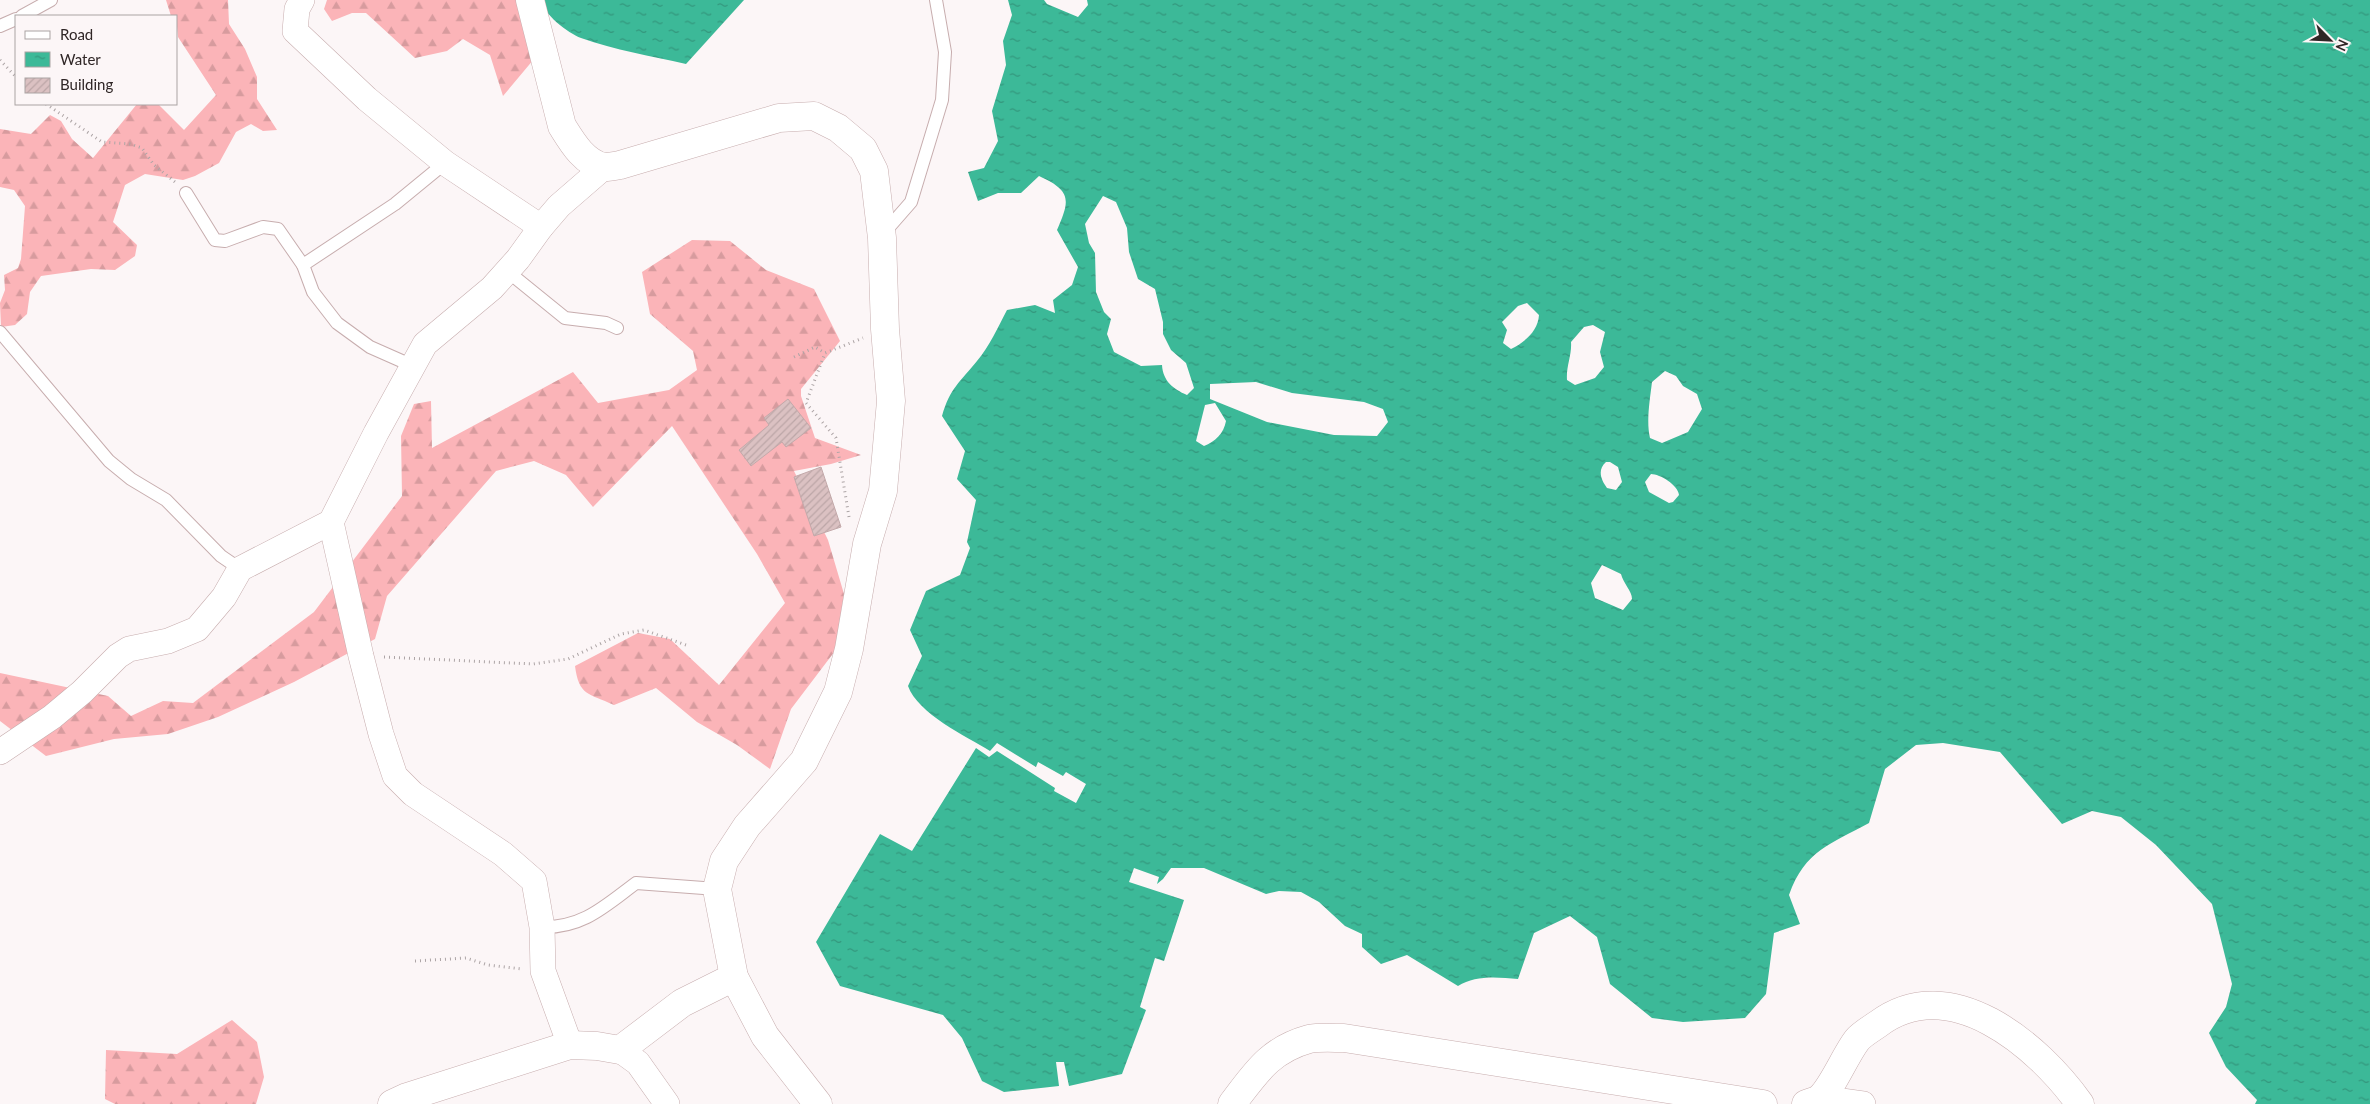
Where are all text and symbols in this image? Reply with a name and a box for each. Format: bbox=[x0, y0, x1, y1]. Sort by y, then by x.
legend bbox=[15, 15, 178, 105]
north arrow bbox=[2305, 15, 2355, 65]
text: Road bbox=[60, 25, 93, 43]
text: N bbox=[2332, 37, 2352, 54]
text: Water bbox=[60, 50, 101, 68]
text: Building bbox=[60, 75, 113, 93]

